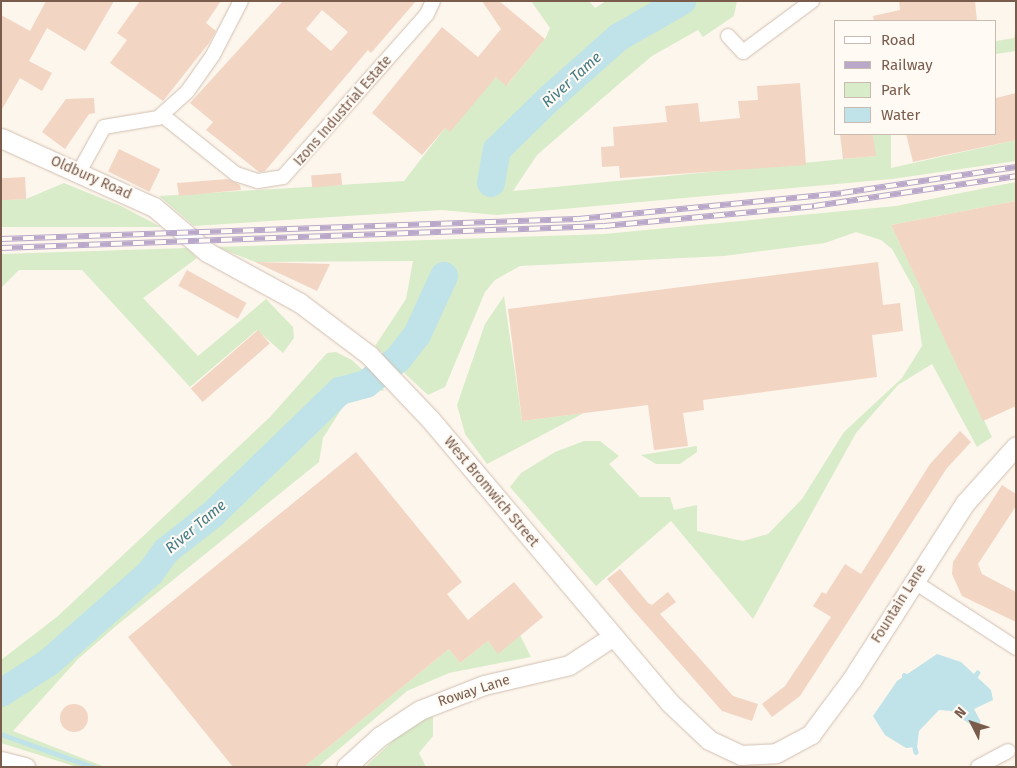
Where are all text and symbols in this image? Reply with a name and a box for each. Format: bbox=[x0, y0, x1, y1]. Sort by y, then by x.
legend bbox=[834, 20, 997, 135]
text: Road bbox=[881, 31, 916, 49]
water label: River Tame bbox=[539, 49, 605, 111]
street label: Izons Industrial Estate bbox=[290, 52, 396, 170]
text: Railway bbox=[881, 56, 933, 74]
text: Park bbox=[881, 81, 911, 99]
text: Water bbox=[881, 106, 920, 124]
street label: Oldbury Road bbox=[48, 153, 134, 203]
street label: West Bromwich Street bbox=[440, 434, 542, 550]
water label: River Tame bbox=[162, 496, 230, 558]
street label: Fountain Lane bbox=[868, 562, 930, 646]
street label: Roway Lane bbox=[436, 671, 512, 711]
north arrow bbox=[947, 698, 997, 748]
text: N bbox=[951, 704, 970, 722]

